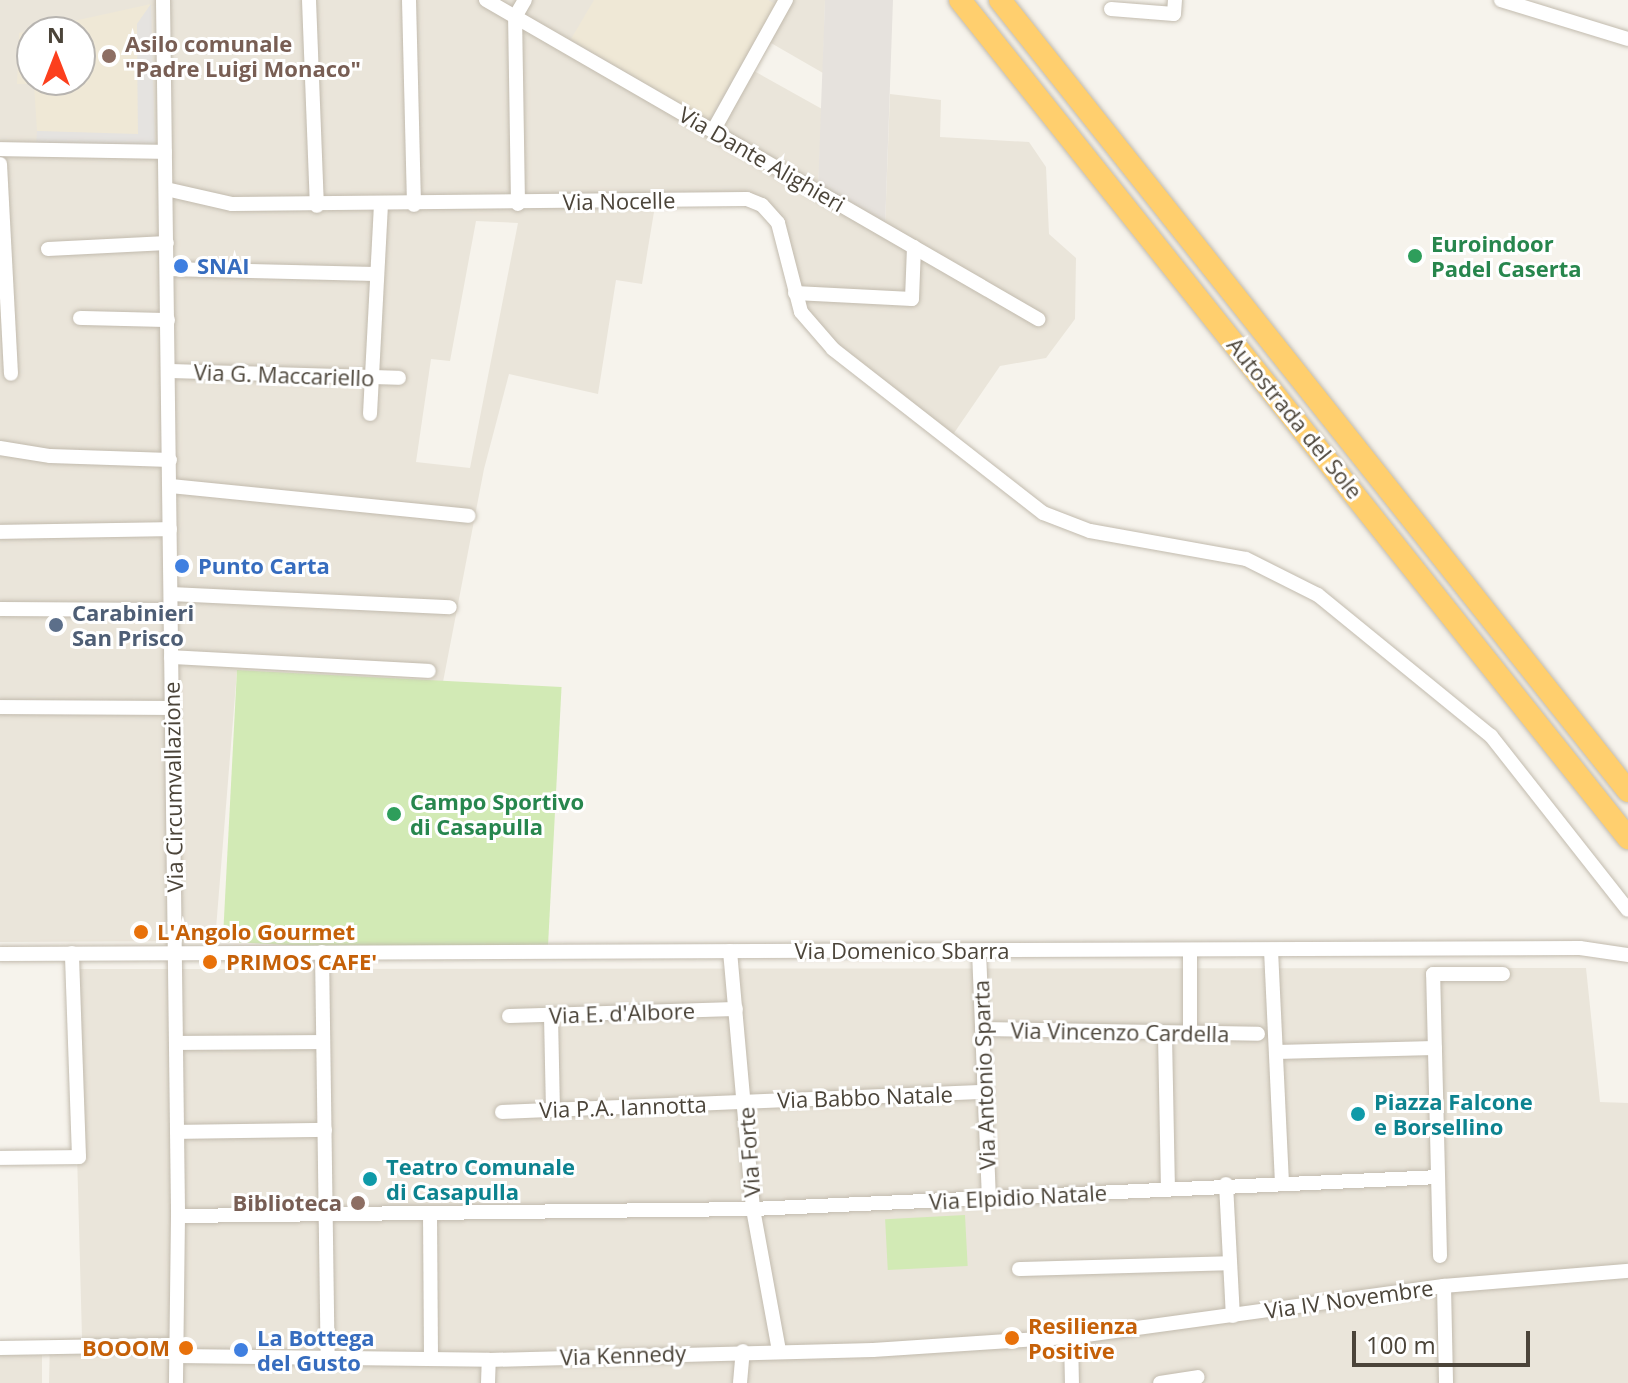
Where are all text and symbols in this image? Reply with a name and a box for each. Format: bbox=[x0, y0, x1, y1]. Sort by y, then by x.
north arrow bbox=[16, 16, 96, 96]
text: N bbox=[47, 19, 65, 49]
place label: Asilo comunale "Padre Luigi Monaco" bbox=[125, 30, 361, 82]
marker: Asilo comunale "Padre Luigi Monaco" bbox=[100, 47, 118, 65]
street label: Via Dante Alighieri bbox=[674, 101, 850, 217]
street label: Via Nocelle bbox=[562, 187, 676, 215]
place label: Euroindoor Padel Caserta bbox=[1431, 230, 1582, 282]
marker: Euroindoor Padel Caserta bbox=[1406, 247, 1424, 265]
place label: SNAI bbox=[197, 253, 249, 279]
marker: SNAI bbox=[172, 257, 190, 275]
street label: Autostrada del Sole bbox=[1222, 332, 1368, 504]
street label: Via G. Maccariello bbox=[193, 359, 375, 391]
place label: Punto Carta bbox=[198, 553, 330, 579]
marker: Punto Carta bbox=[173, 557, 191, 575]
place label: Carabinieri San Prisco bbox=[72, 599, 194, 650]
marker: Carabinieri San Prisco bbox=[47, 616, 65, 634]
street label: Via Circumvallazione bbox=[158, 681, 188, 893]
place label: Campo Sportivo di Casapulla bbox=[410, 788, 584, 840]
marker: Campo Sportivo di Casapulla bbox=[385, 805, 403, 823]
place label: L'Angolo Gourmet bbox=[157, 919, 355, 945]
marker: L'Angolo Gourmet bbox=[132, 923, 150, 941]
street label: Via Domenico Sbarra bbox=[794, 938, 1010, 964]
place label: PRIMOS CAFE' bbox=[226, 949, 377, 975]
marker: PRIMOS CAFE' bbox=[201, 953, 219, 971]
street label: Via Antonio Sparta bbox=[967, 980, 1001, 1170]
street label: Via E. d'Albore bbox=[549, 997, 695, 1029]
street label: Via Vincenzo Cardella bbox=[1010, 1017, 1230, 1047]
street label: Via Babbo Natale bbox=[777, 1081, 953, 1113]
place label: Piazza Falcone e Borsellino bbox=[1374, 1088, 1533, 1140]
street label: Via P.A. Iannotta bbox=[539, 1091, 707, 1123]
marker: Piazza Falcone e Borsellino bbox=[1349, 1105, 1367, 1123]
street label: Via Forte bbox=[733, 1106, 765, 1198]
place label: Teatro Comunale di Casapulla bbox=[386, 1153, 575, 1204]
marker: Teatro Comunale di Casapulla bbox=[361, 1170, 379, 1188]
street label: Via Elpidio Natale bbox=[928, 1179, 1108, 1215]
place label: Biblioteca bbox=[232, 1190, 342, 1216]
marker: Biblioteca bbox=[349, 1194, 367, 1212]
street label: Via IV Novembre bbox=[1263, 1274, 1435, 1324]
place label: Resilienza Positive bbox=[1028, 1312, 1138, 1364]
scale bar bbox=[1356, 1315, 1534, 1365]
place label: La Bottega del Gusto bbox=[257, 1324, 375, 1376]
text: 100 m bbox=[1366, 1328, 1436, 1361]
marker: Resilienza Positive bbox=[1003, 1329, 1021, 1347]
place label: BOOOM bbox=[82, 1335, 170, 1361]
marker: BOOOM bbox=[177, 1339, 195, 1357]
street label: Via Kennedy bbox=[559, 1340, 687, 1370]
marker: La Bottega del Gusto bbox=[232, 1341, 250, 1359]

